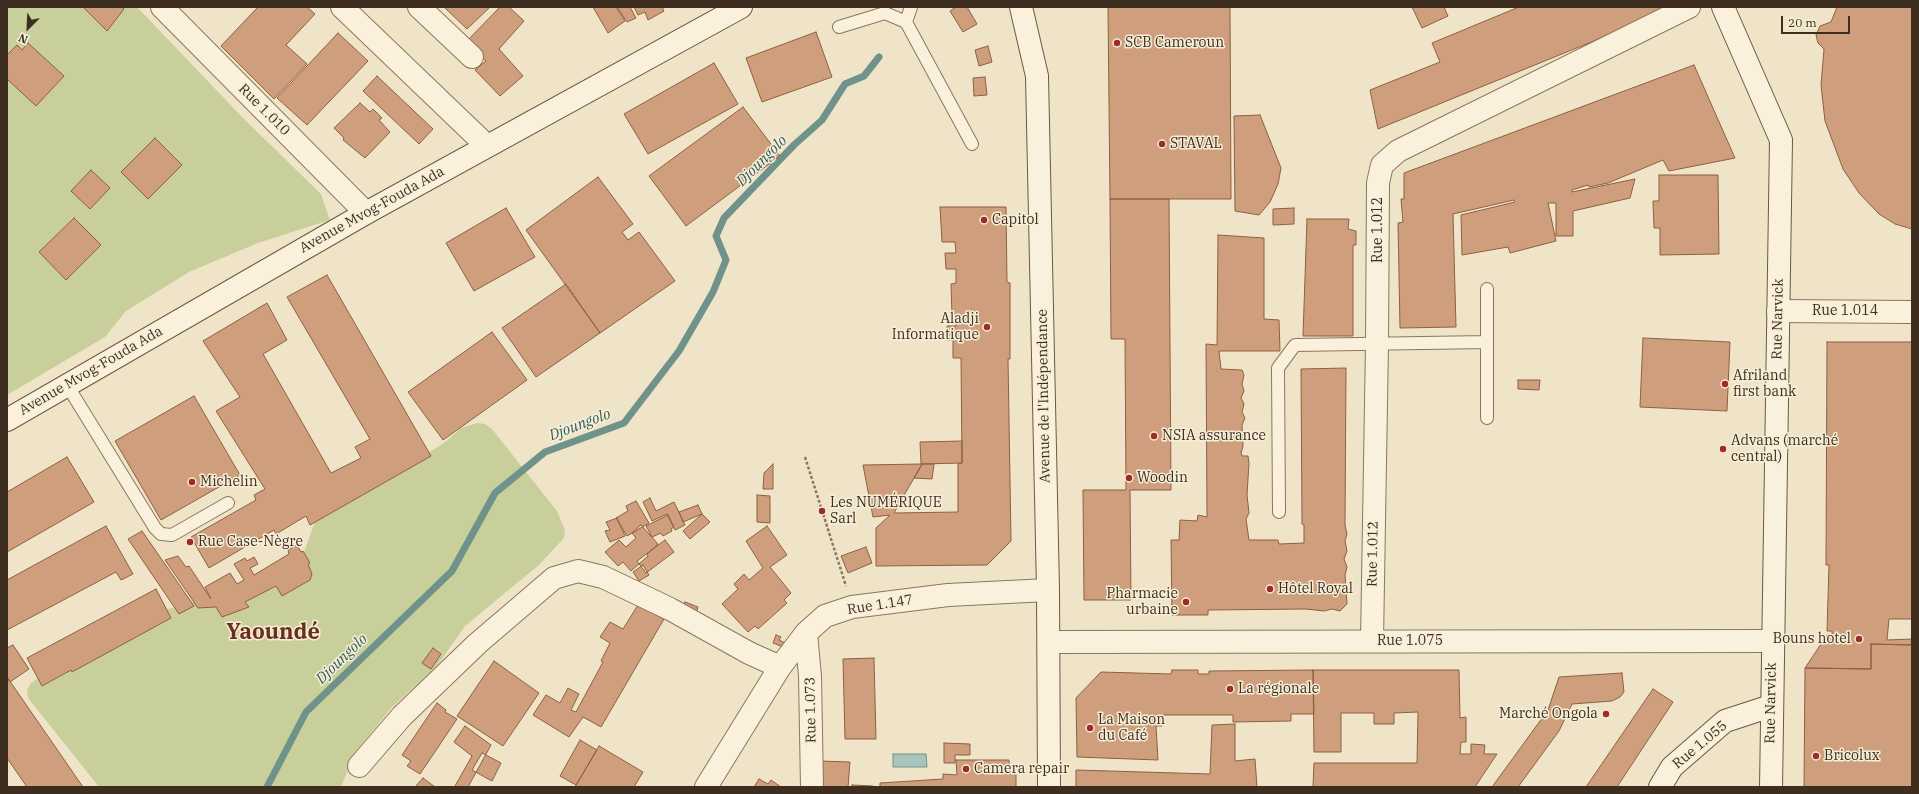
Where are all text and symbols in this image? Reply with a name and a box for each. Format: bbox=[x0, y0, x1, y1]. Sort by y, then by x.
north arrow bbox=[8, 8, 48, 48]
scale bar bbox=[1783, 8, 1852, 34]
text: 20 m bbox=[1788, 15, 1817, 30]
text: N bbox=[16, 31, 30, 47]
place label: SCB Cameroun bbox=[1125, 35, 1224, 51]
marker: SCB Cameroun bbox=[1112, 38, 1122, 48]
street label: Rue 1.010 bbox=[235, 81, 293, 139]
water label: Djoungolo bbox=[733, 132, 791, 190]
place label: STAVAL bbox=[1170, 136, 1222, 152]
marker: STAVAL bbox=[1157, 139, 1167, 149]
street label: Avenue Mvog-Fouda Ada bbox=[297, 163, 447, 257]
street label: Rue 1.012 bbox=[1370, 197, 1386, 263]
place label: Capitol bbox=[992, 212, 1039, 228]
marker: Capitol bbox=[979, 215, 989, 225]
street label: Rue Narvick bbox=[1769, 278, 1787, 360]
street label: Rue 1.014 bbox=[1812, 303, 1878, 319]
street label: Avenue de l'Indépendance bbox=[1034, 309, 1054, 483]
place label: Aladji Informatique bbox=[892, 311, 979, 344]
marker: Aladji Informatique bbox=[982, 322, 992, 332]
street label: Avenue Mvog-Fouda Ada bbox=[16, 323, 166, 419]
place label: Afriland first bank bbox=[1733, 368, 1796, 400]
marker: Afriland first bank bbox=[1720, 379, 1730, 389]
water label: Djoungolo bbox=[547, 405, 613, 445]
place label: NSIA assurance bbox=[1162, 428, 1266, 444]
marker: NSIA assurance bbox=[1149, 431, 1159, 441]
place label: Advans (marché central) bbox=[1731, 433, 1838, 466]
marker: Advans (marché central) bbox=[1718, 444, 1728, 454]
place label: Woodin bbox=[1137, 470, 1188, 486]
marker: Woodin bbox=[1124, 473, 1134, 483]
place label: Michelin bbox=[200, 474, 258, 490]
marker: Michelin bbox=[187, 477, 197, 487]
place label: Les NUMÉRIQUE Sarl bbox=[830, 495, 942, 528]
marker: Les NUMÉRIQUE Sarl bbox=[817, 506, 827, 516]
street label: Rue 1.012 bbox=[1364, 521, 1382, 587]
place label: Rue Case-Nègre bbox=[198, 534, 303, 550]
marker: Rue Case-Nègre bbox=[185, 537, 195, 547]
place label: Hôtel Royal bbox=[1278, 581, 1353, 597]
marker: Hôtel Royal bbox=[1265, 584, 1275, 594]
place label: Pharmacie urbaine bbox=[1107, 586, 1178, 618]
street label: Rue 1.147 bbox=[846, 592, 914, 618]
marker: Pharmacie urbaine bbox=[1181, 597, 1191, 607]
district label: Yaoundé bbox=[226, 620, 320, 646]
water label: Djoungolo bbox=[313, 630, 371, 688]
place label: Bouns hotel bbox=[1773, 631, 1851, 647]
street label: Rue 1.075 bbox=[1377, 633, 1443, 649]
marker: Bouns hotel bbox=[1854, 634, 1864, 644]
street label: Rue Narvick bbox=[1762, 662, 1780, 744]
street label: Rue 1.073 bbox=[802, 677, 820, 743]
place label: La régionale bbox=[1238, 681, 1319, 697]
marker: La régionale bbox=[1225, 684, 1235, 694]
place label: Marché Ongola bbox=[1499, 706, 1598, 722]
marker: Marché Ongola bbox=[1601, 709, 1611, 719]
place label: La Maison du Café bbox=[1098, 712, 1165, 744]
street label: Rue 1.055 bbox=[1669, 717, 1731, 773]
marker: La Maison du Café bbox=[1085, 723, 1095, 733]
place label: Bricolux bbox=[1824, 748, 1880, 764]
marker: Bricolux bbox=[1811, 751, 1821, 761]
place label: Camera repair bbox=[974, 761, 1069, 777]
marker: Camera repair bbox=[961, 764, 971, 774]

